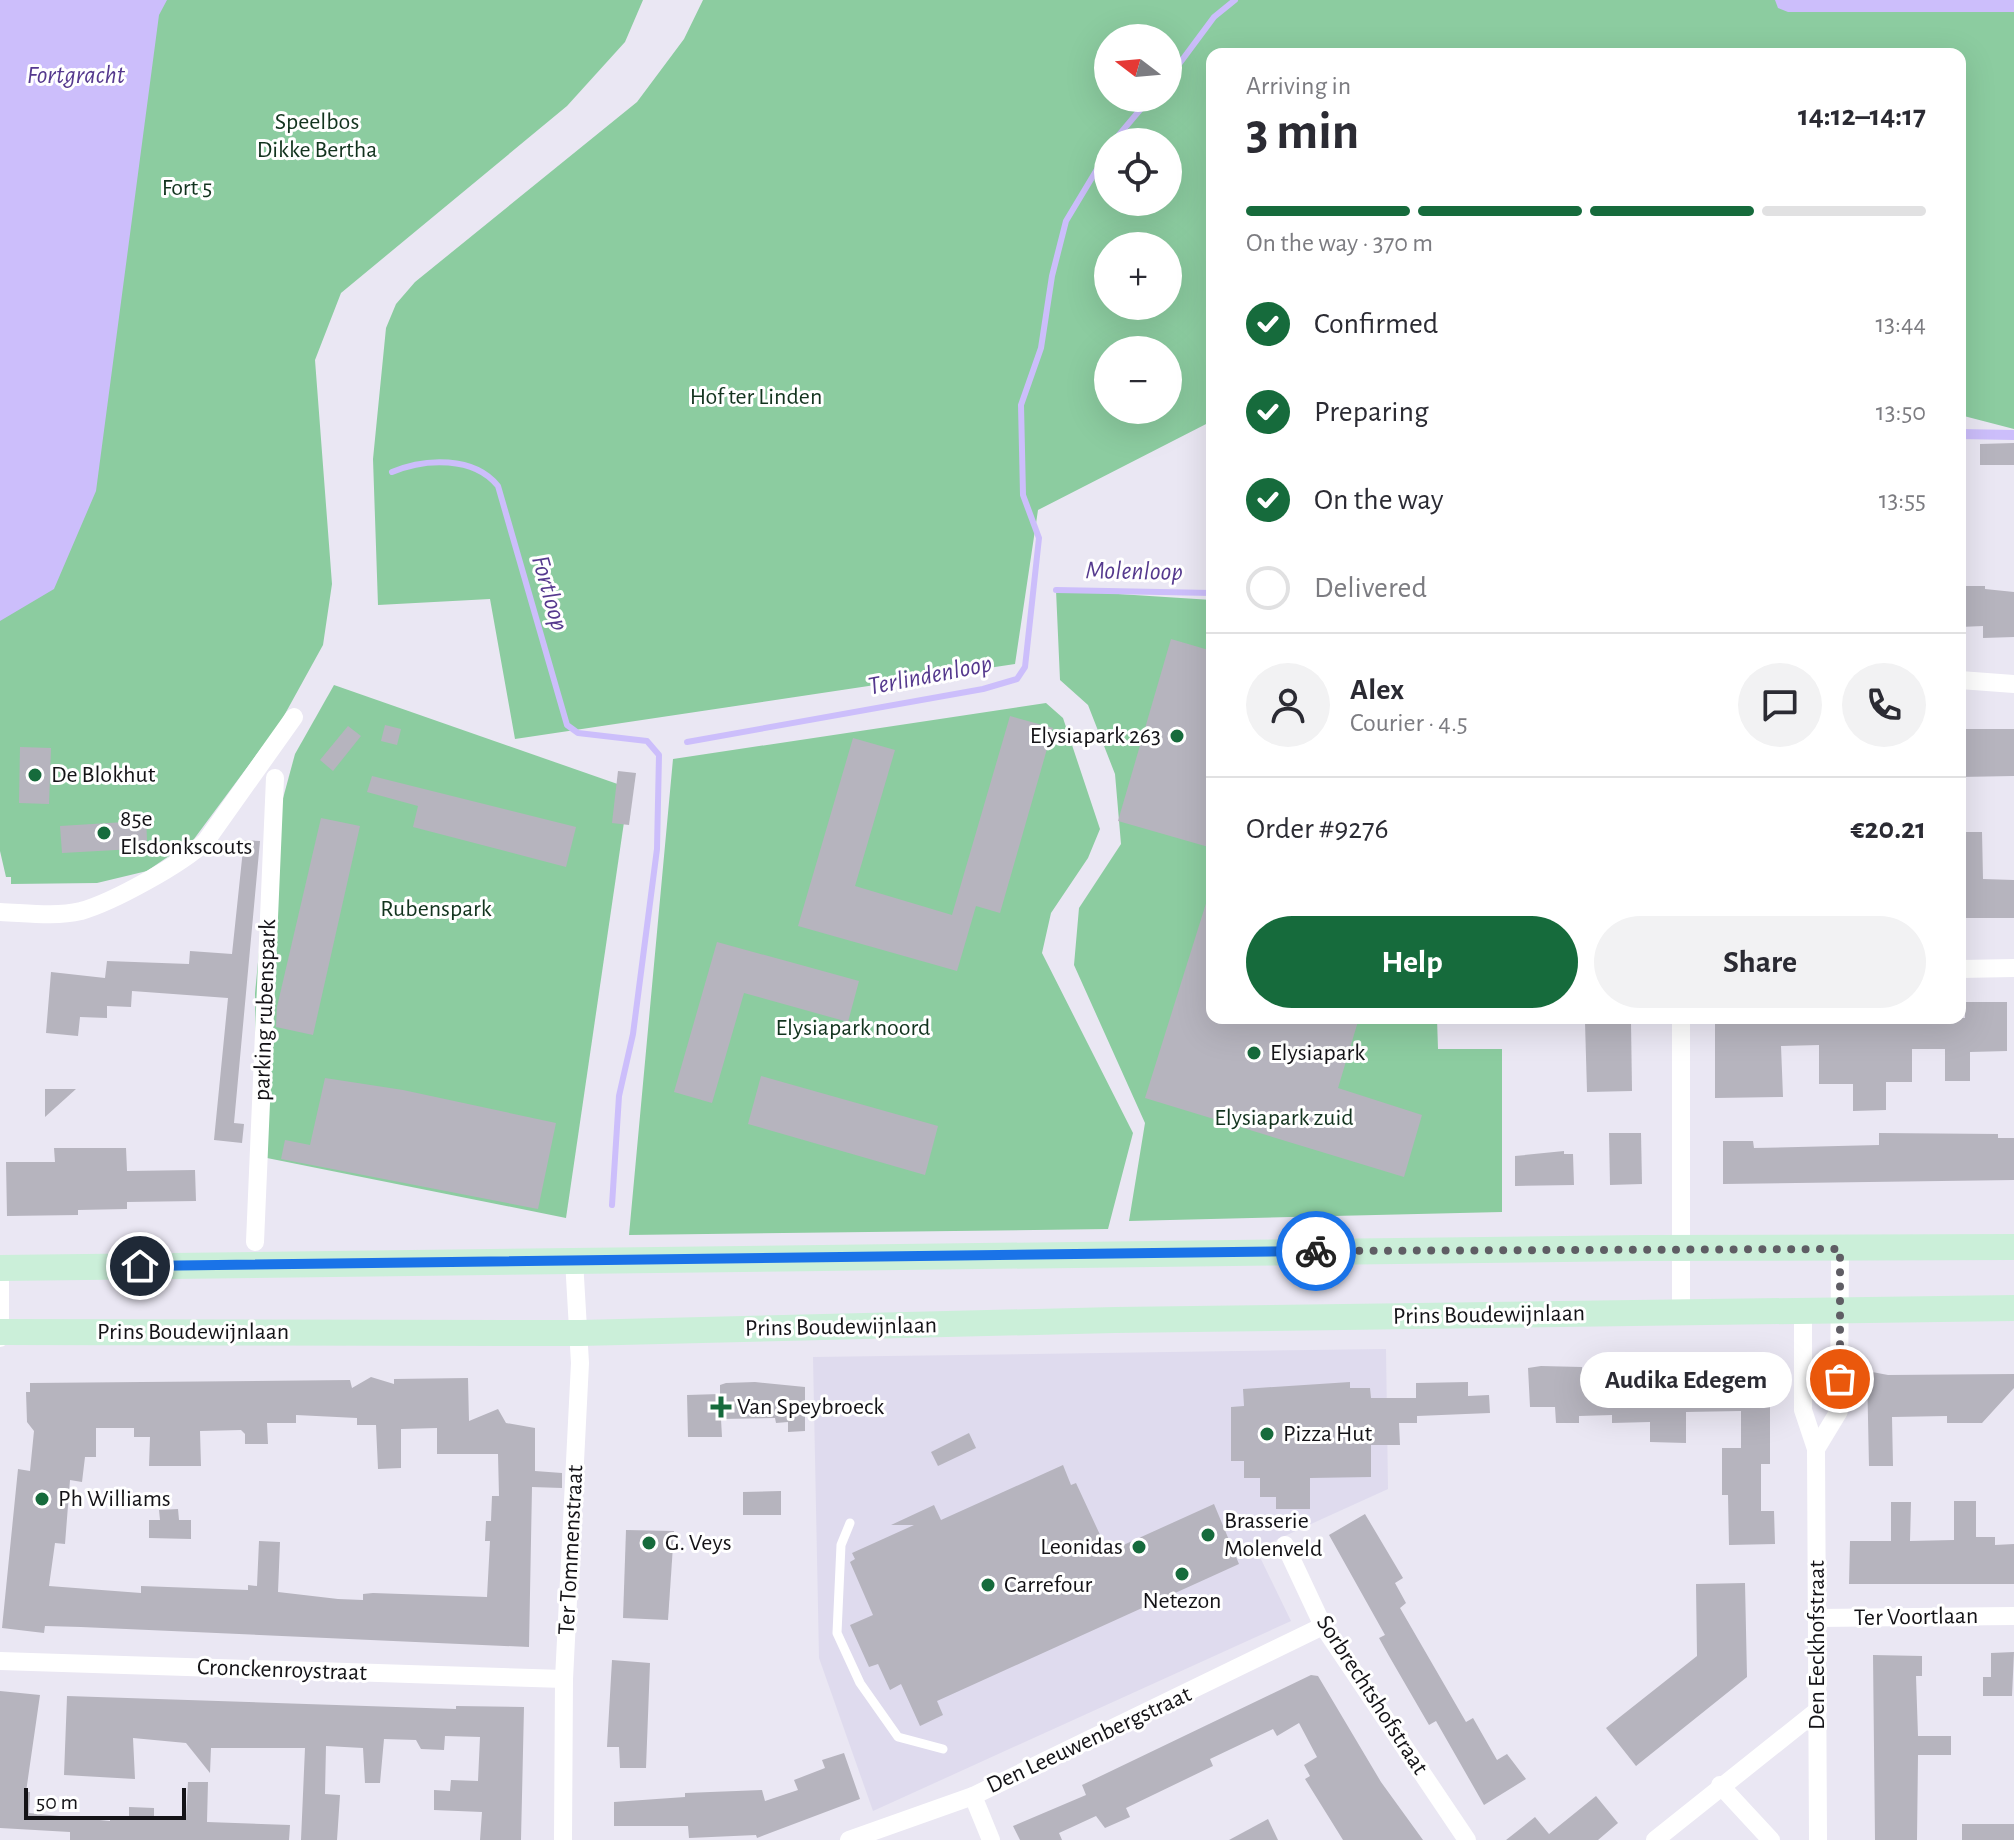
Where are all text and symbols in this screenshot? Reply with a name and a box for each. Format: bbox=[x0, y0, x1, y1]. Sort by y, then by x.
north arrow bbox=[1094, 24, 1182, 112]
map controls bbox=[1094, 24, 1182, 424]
water label: Fortgracht bbox=[27, 62, 126, 88]
text: Arriving in bbox=[1246, 73, 1351, 99]
text: 14:12–14:17 bbox=[1798, 101, 1926, 131]
text: 3 min bbox=[1246, 106, 1359, 158]
park label: Speelbos Dikke Bertha bbox=[257, 110, 377, 162]
button: locate bbox=[1094, 128, 1182, 216]
park label: Fort 5 bbox=[162, 176, 212, 200]
text: On the way · 370 m bbox=[1246, 230, 1433, 256]
button: + bbox=[1094, 232, 1182, 320]
icon: check bbox=[1246, 302, 1290, 346]
text: Confirmed bbox=[1314, 309, 1438, 339]
text: 13:44 bbox=[1875, 311, 1926, 337]
button: − bbox=[1094, 336, 1182, 424]
park label: Hof ter Linden bbox=[690, 385, 822, 409]
icon: check bbox=[1246, 390, 1290, 434]
text: Preparing bbox=[1314, 397, 1429, 427]
text: 13:50 bbox=[1876, 399, 1926, 425]
icon: check bbox=[1246, 478, 1290, 522]
text: On the way bbox=[1314, 485, 1443, 515]
text: 13:55 bbox=[1879, 487, 1926, 513]
water label: Fortloop bbox=[527, 553, 573, 633]
water label: Molenloop bbox=[1085, 557, 1183, 585]
text: Delivered bbox=[1314, 573, 1427, 603]
water label: Terlindenloop bbox=[866, 650, 994, 700]
button: person bbox=[1246, 663, 1330, 747]
button: chat bbox=[1738, 663, 1822, 747]
button: phone bbox=[1842, 663, 1926, 747]
text: Alex bbox=[1350, 675, 1404, 705]
text: Courier · 4.5 bbox=[1350, 710, 1468, 736]
place label: Elysiapark 263 bbox=[1030, 724, 1161, 748]
marker: Elysiapark 263 bbox=[1168, 727, 1186, 745]
place label: De Blokhut bbox=[51, 763, 156, 787]
marker: De Blokhut bbox=[26, 766, 44, 784]
place label: 85e Elsdonkscouts bbox=[120, 807, 252, 859]
text: Order #9276 bbox=[1246, 814, 1389, 844]
text: €20.21 bbox=[1850, 814, 1926, 844]
marker: 85e Elsdonkscouts bbox=[95, 824, 113, 842]
park label: Rubenspark bbox=[380, 897, 492, 921]
button: Help bbox=[1246, 916, 1578, 1008]
button: Share bbox=[1594, 916, 1926, 1008]
street label: parking rubenspark bbox=[250, 919, 280, 1101]
park label: Elysiapark noord bbox=[775, 1016, 931, 1040]
place label: Elysiapark bbox=[1270, 1041, 1365, 1065]
marker: Elysiapark bbox=[1245, 1044, 1263, 1062]
park label: Elysiapark zuid bbox=[1214, 1106, 1354, 1130]
courier bbox=[1276, 1211, 1356, 1291]
icon: bike bbox=[1294, 1229, 1338, 1273]
pin bbox=[106, 1232, 174, 1300]
icon: home bbox=[118, 1244, 162, 1288]
street label: Prins Boudewijnlaan bbox=[1393, 1301, 1585, 1329]
street label: Prins Boudewijnlaan bbox=[745, 1313, 937, 1341]
street label: Prins Boudewijnlaan bbox=[97, 1320, 289, 1344]
pin bbox=[1806, 1345, 1874, 1413]
callout: Audika Edegem bbox=[1580, 1351, 1792, 1407]
icon: bag bbox=[1818, 1357, 1862, 1401]
text: Audika Edegem bbox=[1605, 1367, 1767, 1393]
place label: Van Speybroeck bbox=[737, 1395, 884, 1419]
marker: Van Speybroeck bbox=[712, 1398, 730, 1416]
place label: Pizza Hut bbox=[1283, 1422, 1373, 1446]
marker: Pizza Hut bbox=[1258, 1425, 1276, 1443]
street label: Ter Tommenstraat bbox=[555, 1464, 587, 1636]
place label: Ph Williams bbox=[58, 1487, 171, 1511]
marker: Ph Williams bbox=[33, 1490, 51, 1508]
place label: Brasserie Molenveld bbox=[1224, 1509, 1322, 1561]
marker: Brasserie Molenveld bbox=[1199, 1526, 1217, 1544]
place label: G. Veys bbox=[665, 1531, 732, 1555]
marker: G. Veys bbox=[640, 1534, 658, 1552]
place label: Leonidas bbox=[1040, 1535, 1123, 1559]
marker: Leonidas bbox=[1130, 1538, 1148, 1556]
street label: Den Eeckhofstraat bbox=[1805, 1560, 1829, 1730]
marker: Netezon bbox=[1173, 1565, 1191, 1583]
place label: Carrefour bbox=[1004, 1573, 1092, 1597]
marker: Carrefour bbox=[979, 1576, 997, 1594]
place label: Netezon bbox=[1143, 1589, 1221, 1613]
street label: Ter Voortlaan bbox=[1854, 1604, 1978, 1630]
street label: Sorbrechtshofstraat bbox=[1312, 1611, 1432, 1779]
street label: Cronckenroystraat bbox=[197, 1655, 368, 1685]
street label: Den Leeuwenbergstraat bbox=[983, 1682, 1195, 1798]
scale bar bbox=[24, 1784, 186, 1820]
text: 50 m bbox=[36, 1791, 78, 1813]

